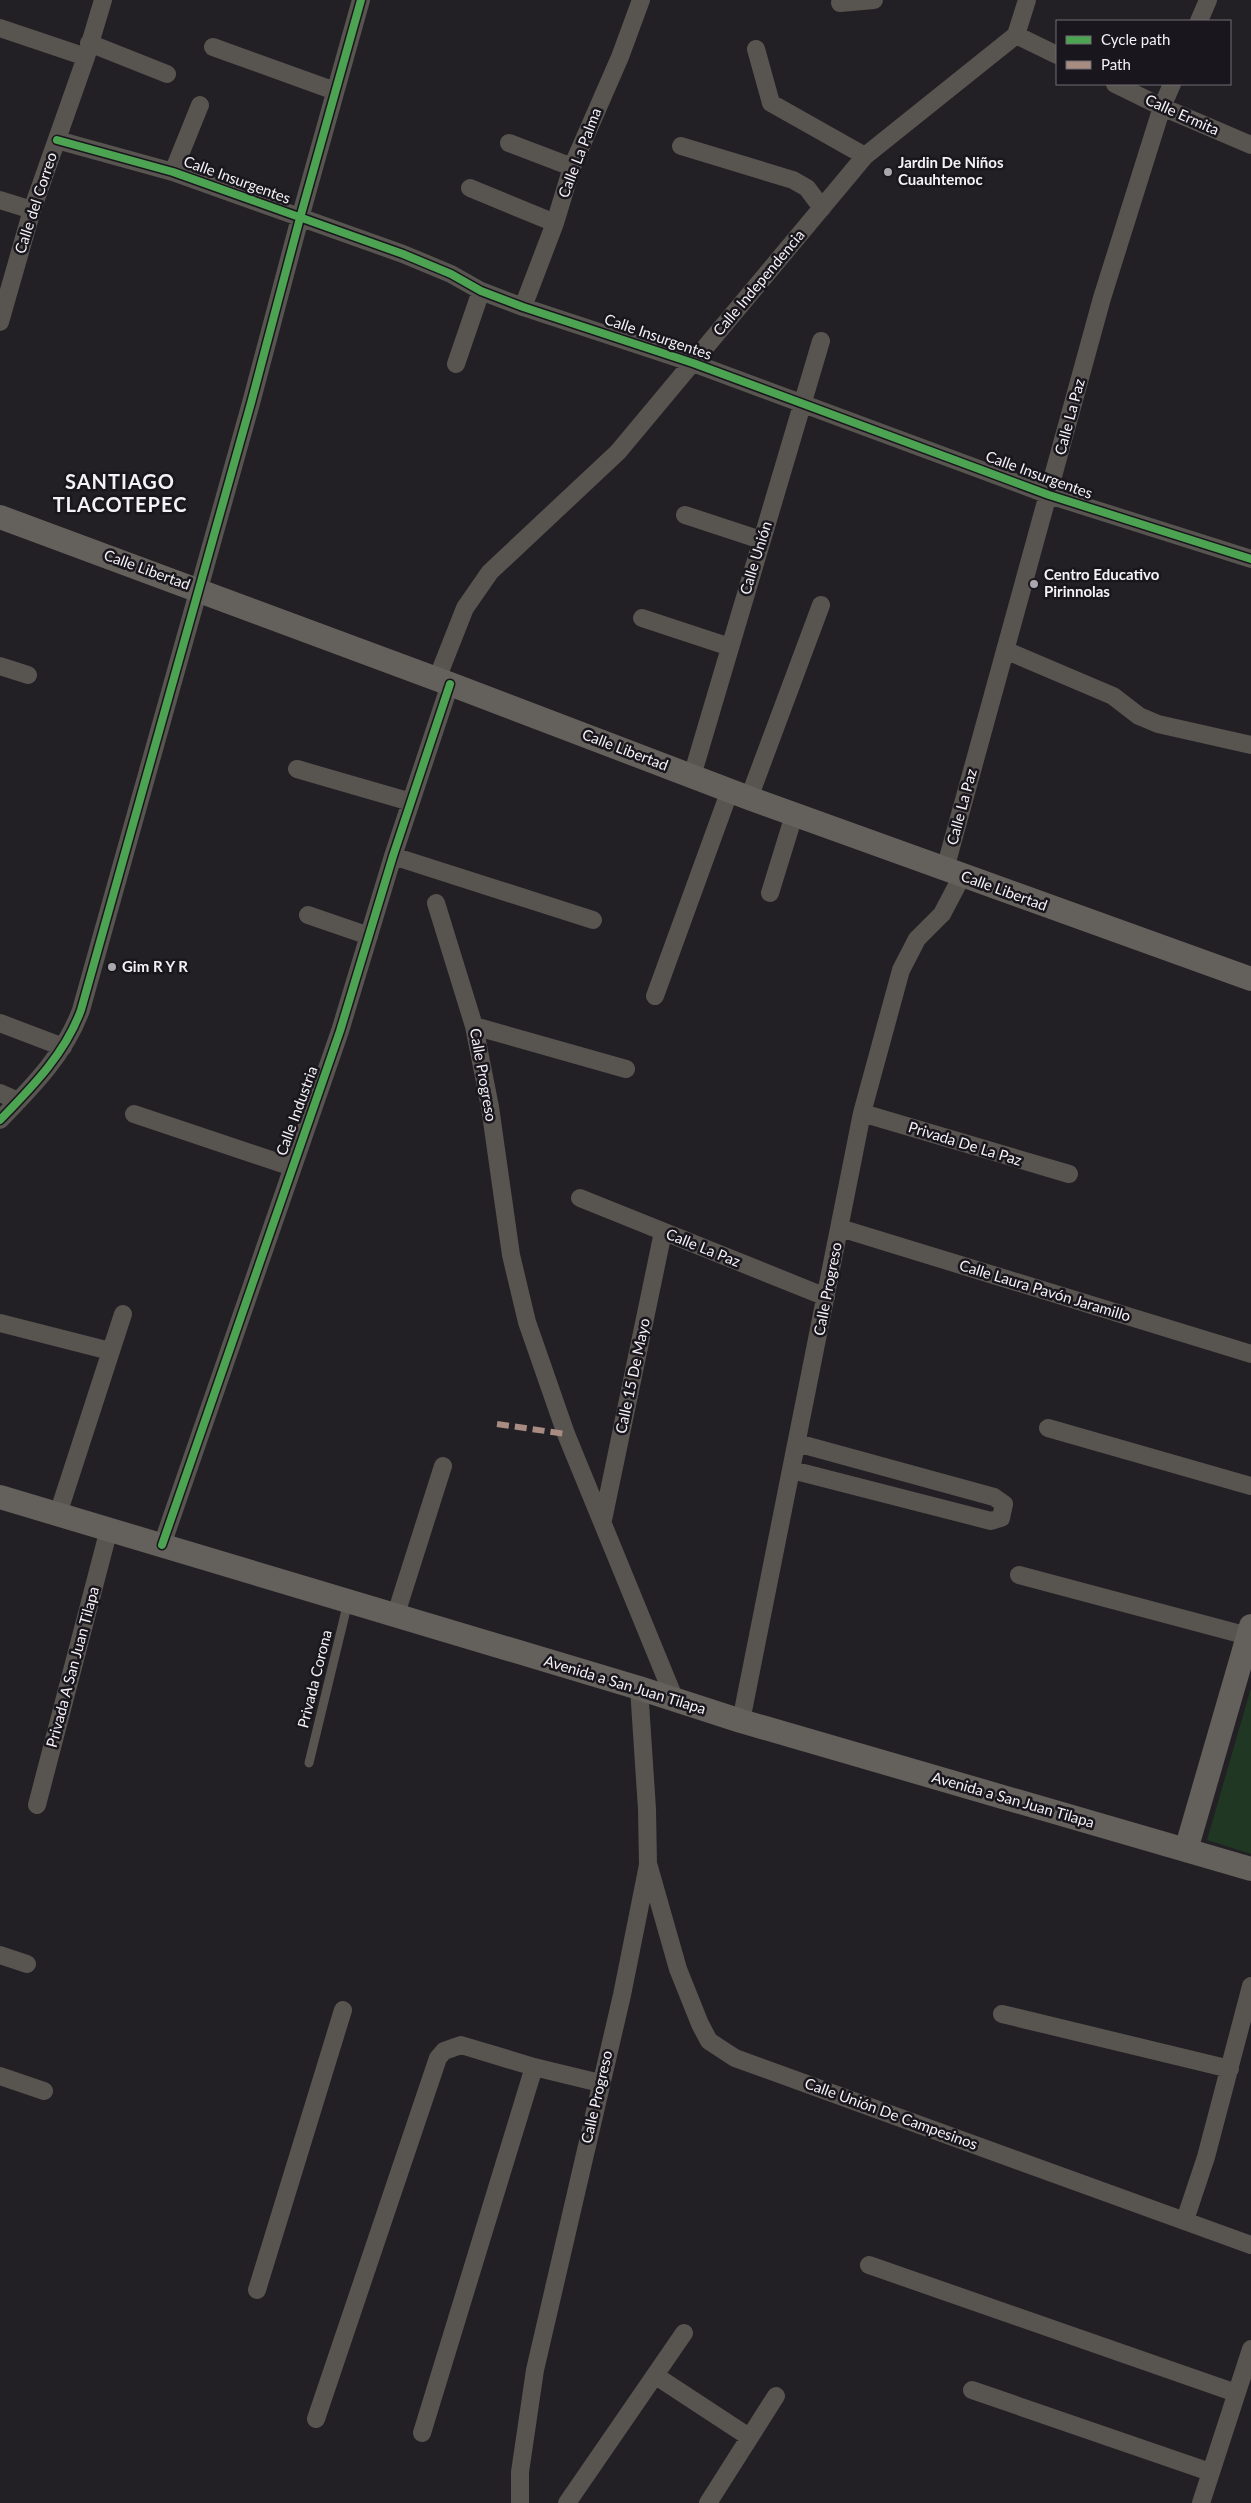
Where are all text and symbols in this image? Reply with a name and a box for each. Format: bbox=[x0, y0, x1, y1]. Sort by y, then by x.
legend bbox=[1056, 20, 1231, 85]
text: Cycle path bbox=[1101, 30, 1170, 48]
text: Path bbox=[1101, 55, 1131, 73]
street label: Calle Ermita bbox=[1143, 90, 1222, 138]
street label: Calle La Palma bbox=[554, 105, 604, 200]
street label: Calle del Correo bbox=[10, 150, 60, 256]
street label: Calle Insurgentes bbox=[181, 151, 293, 207]
place label: Jardin De Niños Cuauhtemoc bbox=[898, 153, 1004, 188]
marker: Jardin De Niños Cuauhtemoc bbox=[882, 166, 894, 178]
street label: Calle Independencia bbox=[709, 226, 808, 339]
street label: Calle Insurgentes bbox=[602, 309, 714, 363]
street label: Calle La Paz bbox=[1050, 376, 1088, 457]
street label: Calle Insurgentes bbox=[983, 446, 1095, 502]
district label: SANTIAGO TLACOTEPEC bbox=[53, 469, 187, 516]
street label: Calle Unión bbox=[735, 519, 775, 597]
street label: Calle Libertad bbox=[102, 545, 193, 593]
place label: Centro Educativo Pirinnolas bbox=[1044, 565, 1160, 600]
marker: Centro Educativo Pirinnolas bbox=[1028, 578, 1040, 590]
street label: Calle Libertad bbox=[580, 724, 671, 774]
street label: Calle La Paz bbox=[942, 766, 980, 847]
street label: Calle Libertad bbox=[959, 866, 1050, 914]
place label: Gim R Y R bbox=[122, 957, 188, 975]
marker: Gim R Y R bbox=[106, 961, 118, 973]
street label: Calle Progreso bbox=[467, 1027, 501, 1123]
street label: Calle Industria bbox=[272, 1063, 321, 1158]
street label: Privada De La Paz bbox=[906, 1117, 1024, 1169]
street label: Calle La Paz bbox=[664, 1224, 743, 1270]
street label: Calle Progreso bbox=[809, 1241, 845, 1337]
street label: Calle Laura Pavón Jaramillo bbox=[957, 1255, 1133, 1325]
street label: Calle 15 De Mayo bbox=[611, 1316, 653, 1435]
street label: Privada A San Juan Tilapa bbox=[42, 1584, 102, 1749]
street label: Privada Corona bbox=[293, 1628, 335, 1730]
street label: Avenida a San Juan Tilapa bbox=[542, 1651, 708, 1717]
street label: Avenida a San Juan Tilapa bbox=[930, 1767, 1097, 1831]
street label: Calle Progreso bbox=[577, 2049, 615, 2145]
street label: Calle Unión De Campesinos bbox=[803, 2073, 980, 2153]

